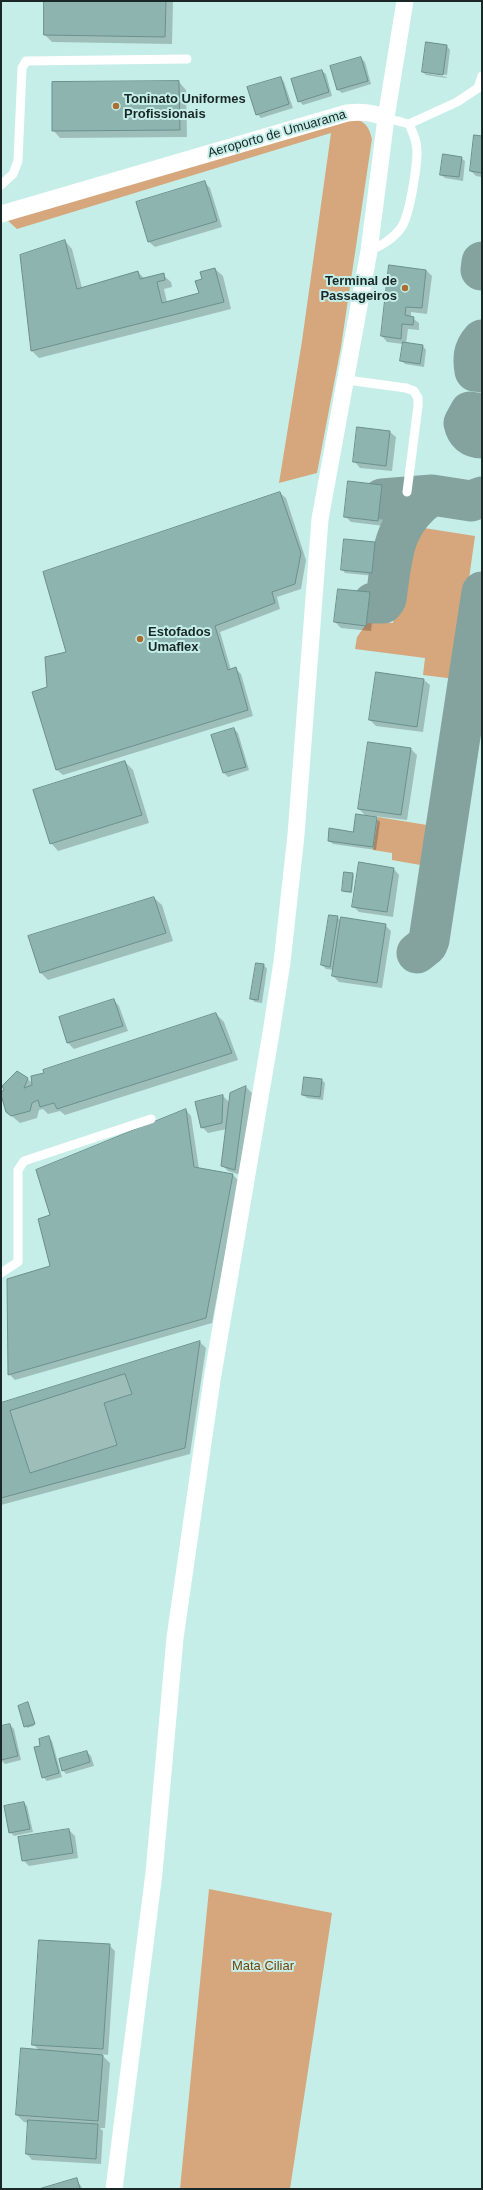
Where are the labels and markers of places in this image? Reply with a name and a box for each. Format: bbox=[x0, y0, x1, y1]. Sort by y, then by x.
place label: Toninato Uniformes Profissionais bbox=[124, 91, 246, 122]
marker: Toninato Uniformes Profissionais bbox=[111, 101, 121, 111]
place label: Terminal de Passageiros bbox=[320, 273, 397, 304]
marker: Terminal de Passageiros bbox=[400, 283, 410, 293]
place label: Estofados Umaflex bbox=[148, 624, 211, 655]
marker: Estofados Umaflex bbox=[135, 634, 145, 644]

